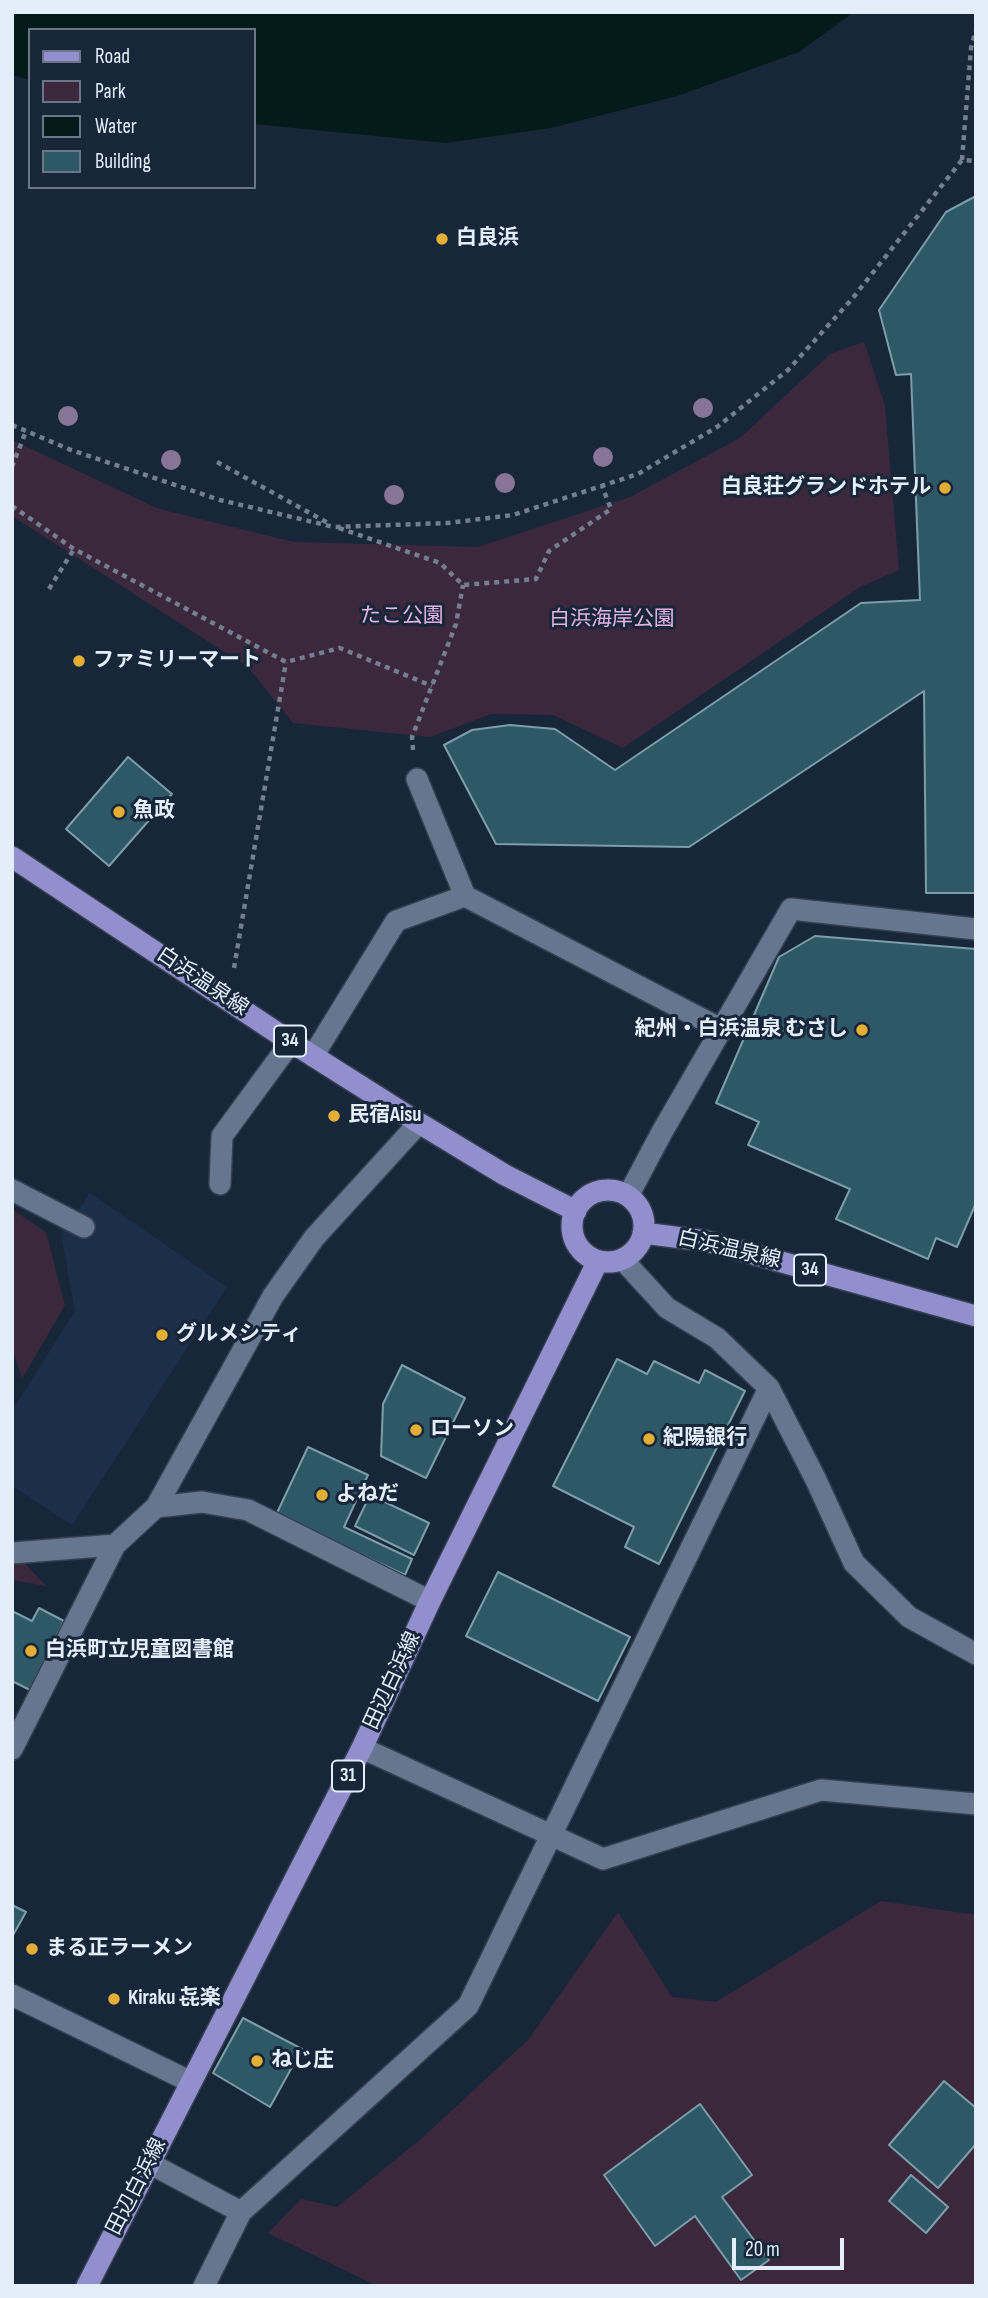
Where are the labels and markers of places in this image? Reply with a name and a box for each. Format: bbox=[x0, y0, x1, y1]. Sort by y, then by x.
place label: 白良浜 bbox=[456, 226, 519, 252]
marker: 白良浜 bbox=[434, 231, 450, 247]
place label: 白良荘グランドホテル bbox=[721, 475, 931, 501]
marker: 白良荘グランドホテル bbox=[937, 480, 953, 496]
place label: ファミリーマート bbox=[93, 648, 261, 674]
marker: ファミリーマート bbox=[71, 653, 87, 669]
place label: 魚政 bbox=[133, 799, 175, 825]
marker: 魚政 bbox=[111, 804, 127, 820]
place label: 紀州・白浜温泉 むさし bbox=[635, 1017, 848, 1043]
marker: 紀州・白浜温泉 むさし bbox=[854, 1022, 870, 1038]
place label: 民宿Aisu bbox=[348, 1103, 421, 1129]
marker: 民宿Aisu bbox=[326, 1108, 342, 1124]
place label: グルメシティ bbox=[176, 1322, 302, 1348]
marker: グルメシティ bbox=[154, 1327, 170, 1343]
place label: ローソン bbox=[430, 1417, 514, 1443]
marker: ローソン bbox=[408, 1422, 424, 1438]
place label: 紀陽銀行 bbox=[663, 1426, 747, 1452]
marker: 紀陽銀行 bbox=[641, 1431, 657, 1447]
place label: よねだ bbox=[336, 1482, 399, 1508]
marker: よねだ bbox=[314, 1487, 330, 1503]
place label: 白浜町立児童図書館 bbox=[45, 1638, 234, 1664]
marker: 白浜町立児童図書館 bbox=[23, 1643, 39, 1659]
place label: まる正ラーメン bbox=[46, 1936, 193, 1962]
marker: まる正ラーメン bbox=[24, 1941, 40, 1957]
place label: Kiraku 㐂楽 bbox=[128, 1986, 221, 2012]
marker: Kiraku 㐂楽 bbox=[106, 1991, 122, 2007]
place label: ねじ庄 bbox=[271, 2048, 334, 2074]
marker: ねじ庄 bbox=[249, 2053, 265, 2069]

